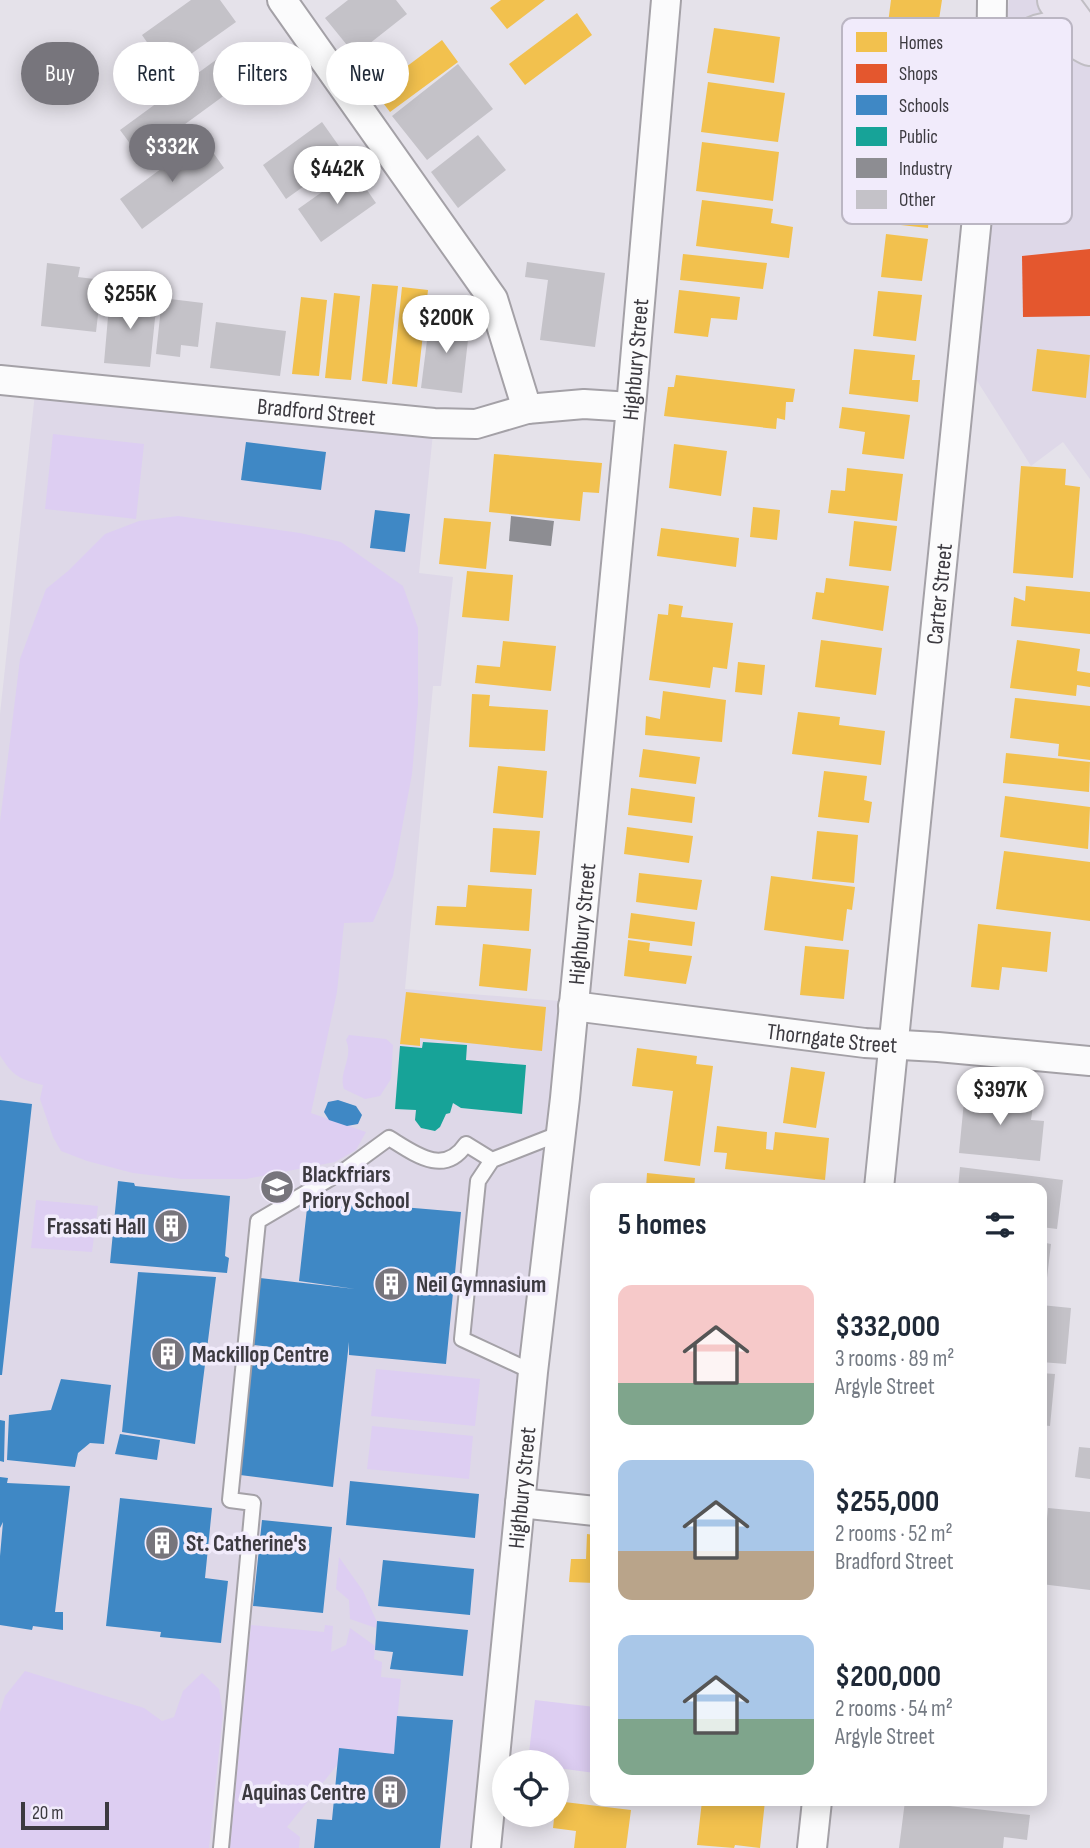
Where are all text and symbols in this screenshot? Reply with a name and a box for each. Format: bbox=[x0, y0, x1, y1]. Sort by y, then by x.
legend bbox=[842, 18, 1072, 224]
text: Homes bbox=[899, 32, 943, 55]
chip: Buy bbox=[21, 42, 99, 105]
chip: Rent bbox=[113, 42, 199, 105]
chip: Filters bbox=[213, 42, 312, 105]
chip: New bbox=[326, 42, 409, 105]
text: Shops bbox=[899, 63, 938, 86]
text: Schools bbox=[899, 95, 949, 118]
pin: $332K bbox=[123, 124, 221, 184]
text: Public bbox=[899, 126, 938, 149]
text: $332K bbox=[145, 133, 199, 161]
pin: $442K bbox=[288, 146, 386, 206]
text: $442K bbox=[310, 155, 364, 183]
text: Industry bbox=[899, 158, 953, 181]
text: Other bbox=[899, 189, 936, 212]
pin: $255K bbox=[81, 272, 179, 331]
text: $255K bbox=[103, 280, 157, 308]
pin: $200K bbox=[397, 296, 495, 355]
street label: Highbury Street bbox=[617, 298, 655, 422]
text: $200K bbox=[418, 304, 474, 332]
street label: Bradford Street bbox=[256, 393, 377, 432]
street label: Carter Street bbox=[921, 542, 959, 646]
street label: Highbury Street bbox=[563, 862, 602, 986]
street label: Thorngate Street bbox=[765, 1018, 898, 1060]
pin: $397K bbox=[951, 1068, 1049, 1127]
text: $397K bbox=[973, 1076, 1027, 1104]
place label: Blackfriars Priory School bbox=[302, 1161, 410, 1215]
school or university icon: Blackfriars Priory School bbox=[258, 1168, 296, 1206]
icon: filters bbox=[981, 1206, 1019, 1244]
building icon: Frassati Hall bbox=[152, 1207, 190, 1245]
text: 5 homes bbox=[618, 1207, 707, 1243]
place label: Frassati Hall bbox=[47, 1213, 146, 1241]
building icon: Neil Gymnasium bbox=[372, 1265, 410, 1303]
place label: Neil Gymnasium bbox=[416, 1271, 546, 1299]
text: $332,000 bbox=[835, 1309, 940, 1345]
icon: home bbox=[674, 1313, 758, 1397]
building icon: Mackillop Centre bbox=[149, 1335, 187, 1373]
place label: Mackillop Centre bbox=[192, 1341, 329, 1369]
text: 3 rooms · 89 m² bbox=[835, 1345, 954, 1373]
text: Argyle Street bbox=[835, 1373, 935, 1401]
street label: Highbury Street bbox=[503, 1426, 542, 1550]
text: $255,000 bbox=[835, 1484, 939, 1520]
icon: home bbox=[674, 1488, 758, 1572]
text: 2 rooms · 52 m² bbox=[835, 1520, 953, 1548]
building icon: St. Catherine's bbox=[143, 1524, 181, 1562]
place label: St. Catherine's bbox=[186, 1530, 307, 1558]
text: Bradford Street bbox=[835, 1548, 954, 1576]
text: $200,000 bbox=[835, 1659, 941, 1695]
icon: home bbox=[674, 1663, 758, 1747]
text: 2 rooms · 54 m² bbox=[835, 1695, 953, 1723]
text: Argyle Street bbox=[835, 1723, 935, 1751]
map controls bbox=[492, 1750, 569, 1827]
button: locate bbox=[492, 1750, 569, 1827]
building icon: Aquinas Centre bbox=[371, 1773, 409, 1811]
place label: Aquinas Centre bbox=[241, 1779, 366, 1807]
scale bar bbox=[21, 1799, 108, 1831]
text: 20 m bbox=[32, 1802, 64, 1825]

